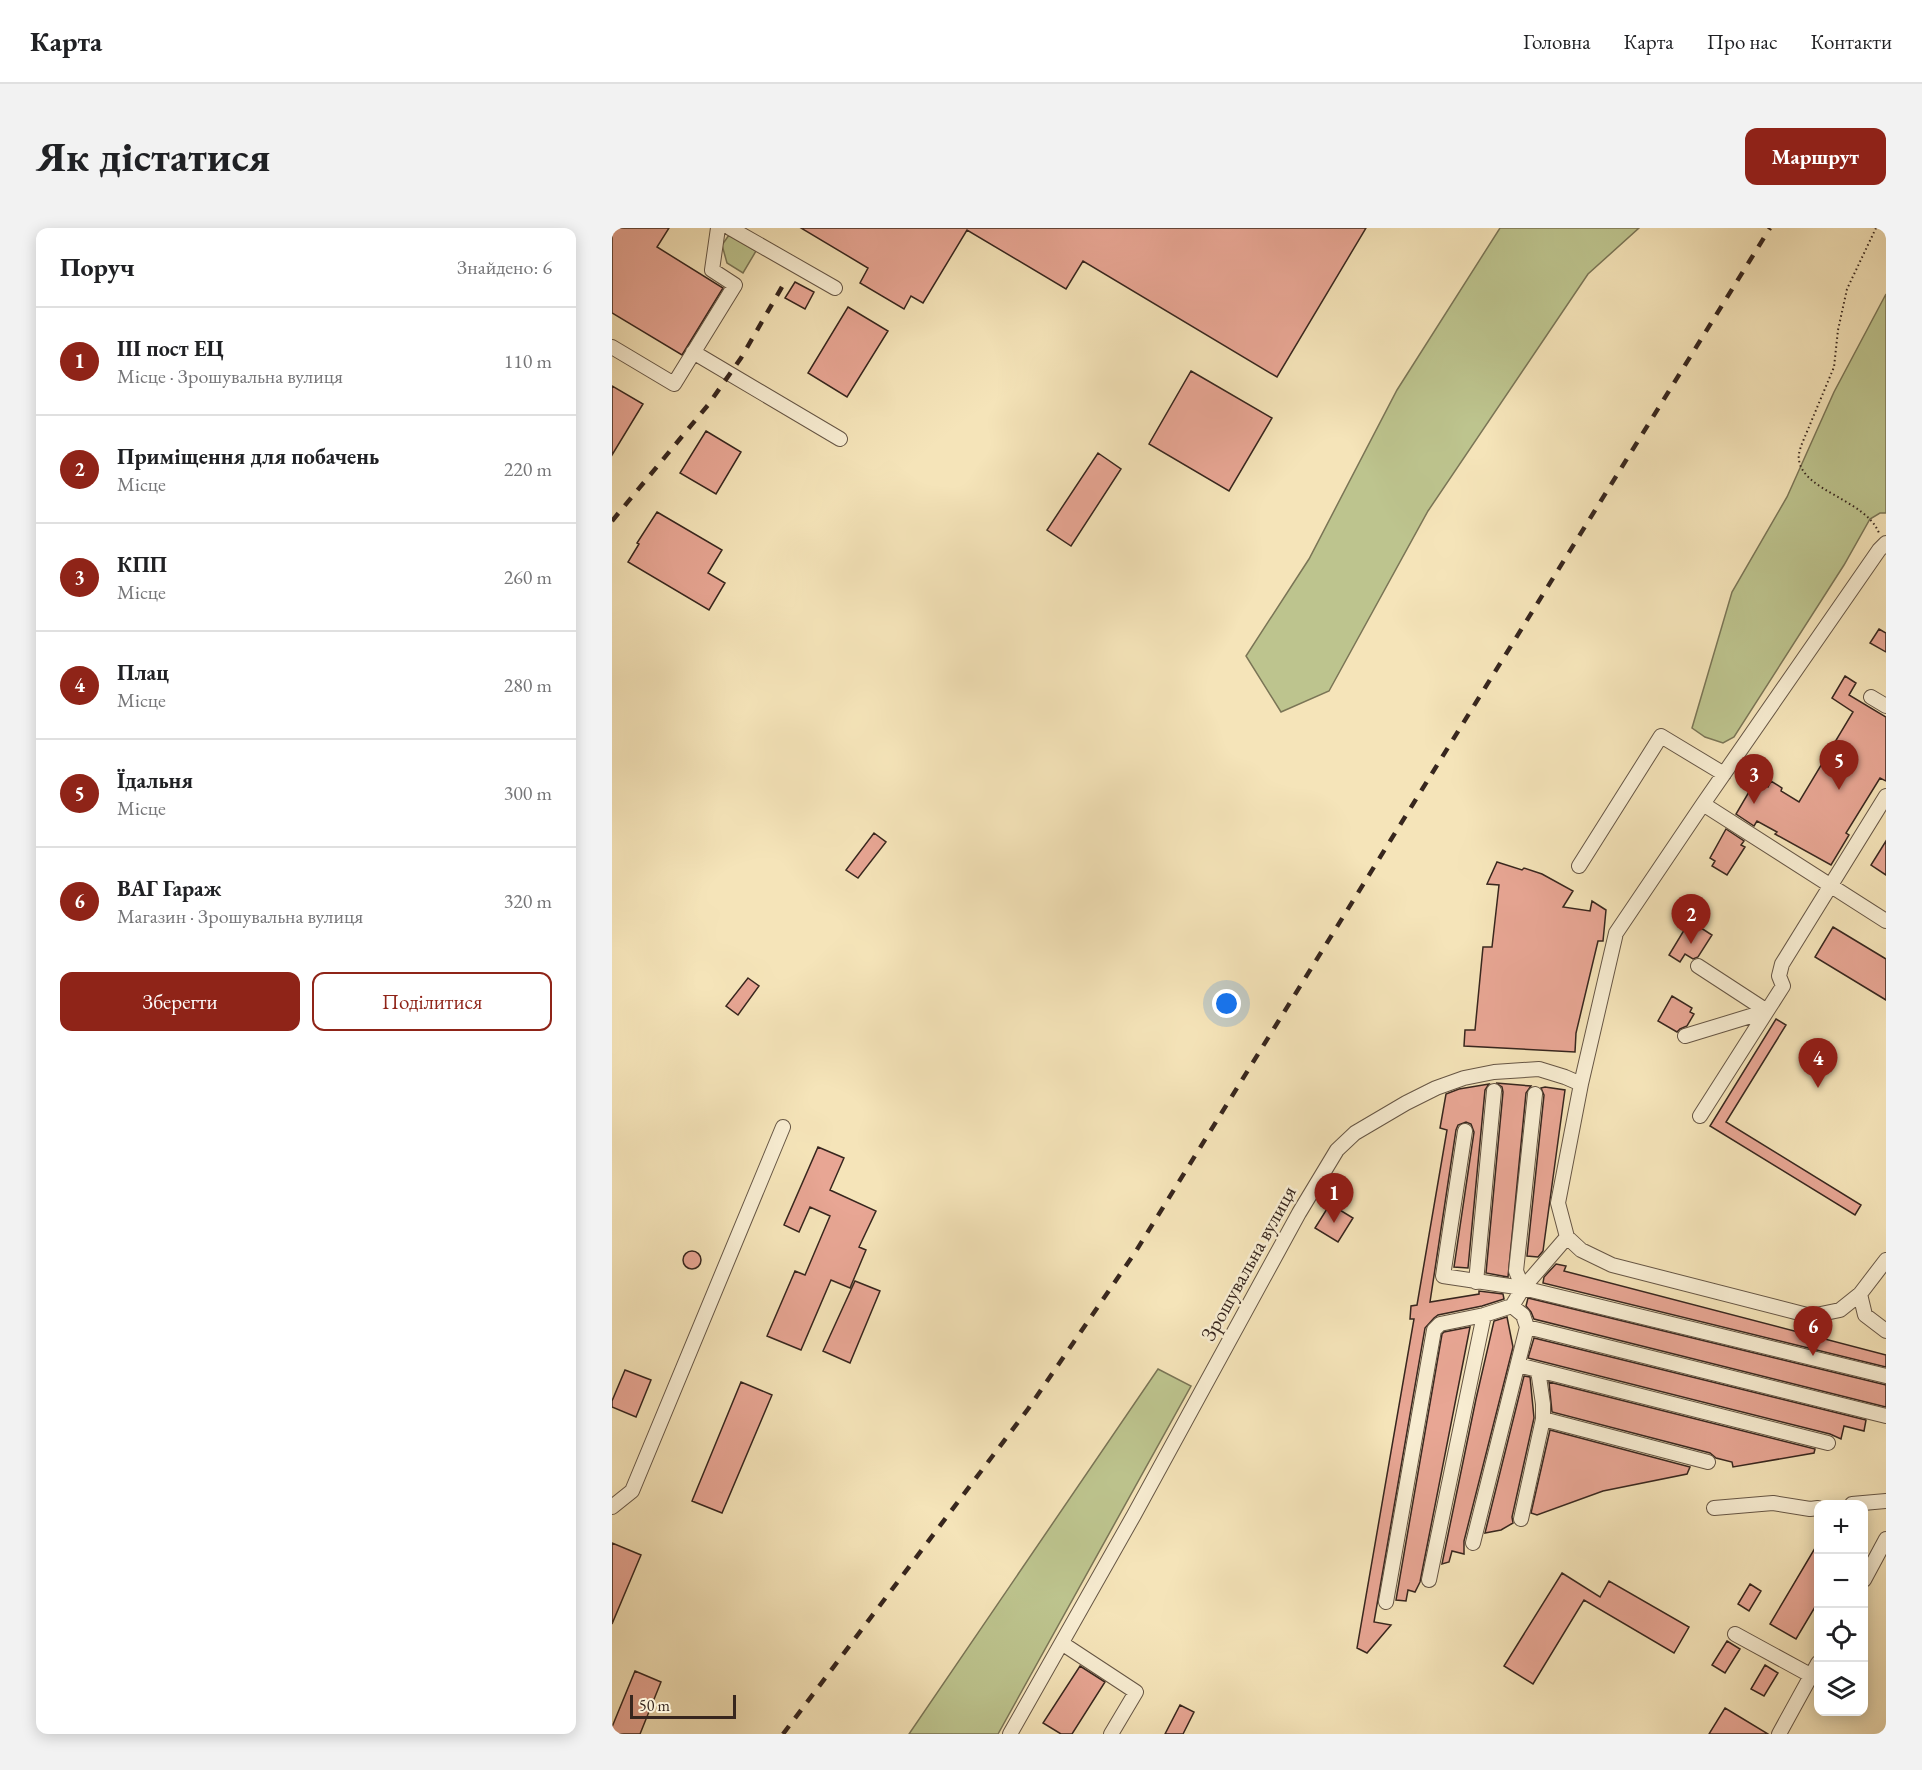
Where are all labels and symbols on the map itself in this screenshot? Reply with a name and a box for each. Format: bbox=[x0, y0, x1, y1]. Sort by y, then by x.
pin: 5 bbox=[1820, 740, 1858, 790]
pin: 3 bbox=[1734, 754, 1774, 804]
pin: 2 bbox=[1672, 894, 1710, 944]
your location bbox=[1212, 989, 1241, 1018]
pin: 4 bbox=[1798, 1038, 1838, 1088]
pin: 1 bbox=[1314, 1174, 1354, 1223]
street label: Зрошувальна вулиця bbox=[1194, 1181, 1302, 1345]
pin: 6 bbox=[1794, 1306, 1832, 1356]
scale bar bbox=[630, 1692, 736, 1720]

